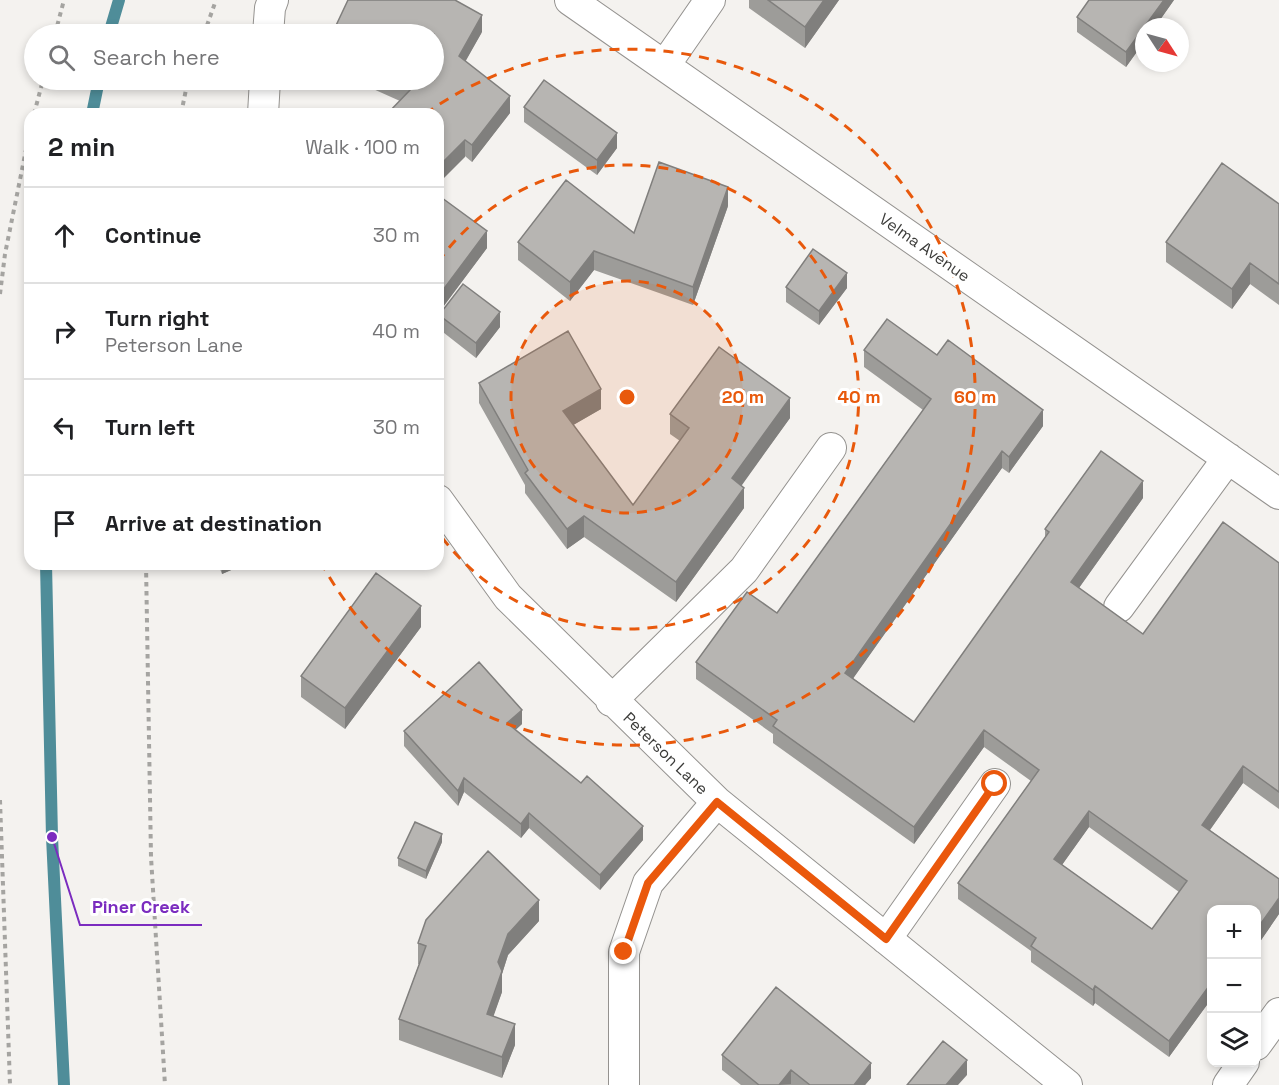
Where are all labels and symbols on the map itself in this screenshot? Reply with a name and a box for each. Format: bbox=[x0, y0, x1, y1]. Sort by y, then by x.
north arrow bbox=[1135, 18, 1189, 72]
street label: Velma Avenue bbox=[875, 208, 974, 286]
text: 20 m bbox=[722, 385, 764, 408]
text: 40 m bbox=[837, 385, 881, 408]
text: 60 m bbox=[954, 385, 996, 408]
centre of rings bbox=[617, 387, 637, 407]
street label: Peterson Lane bbox=[619, 707, 713, 799]
route start bbox=[981, 770, 1007, 796]
callout: Piner Creek bbox=[80, 889, 202, 925]
text: Piner Creek bbox=[92, 895, 190, 918]
route end bbox=[610, 938, 636, 964]

